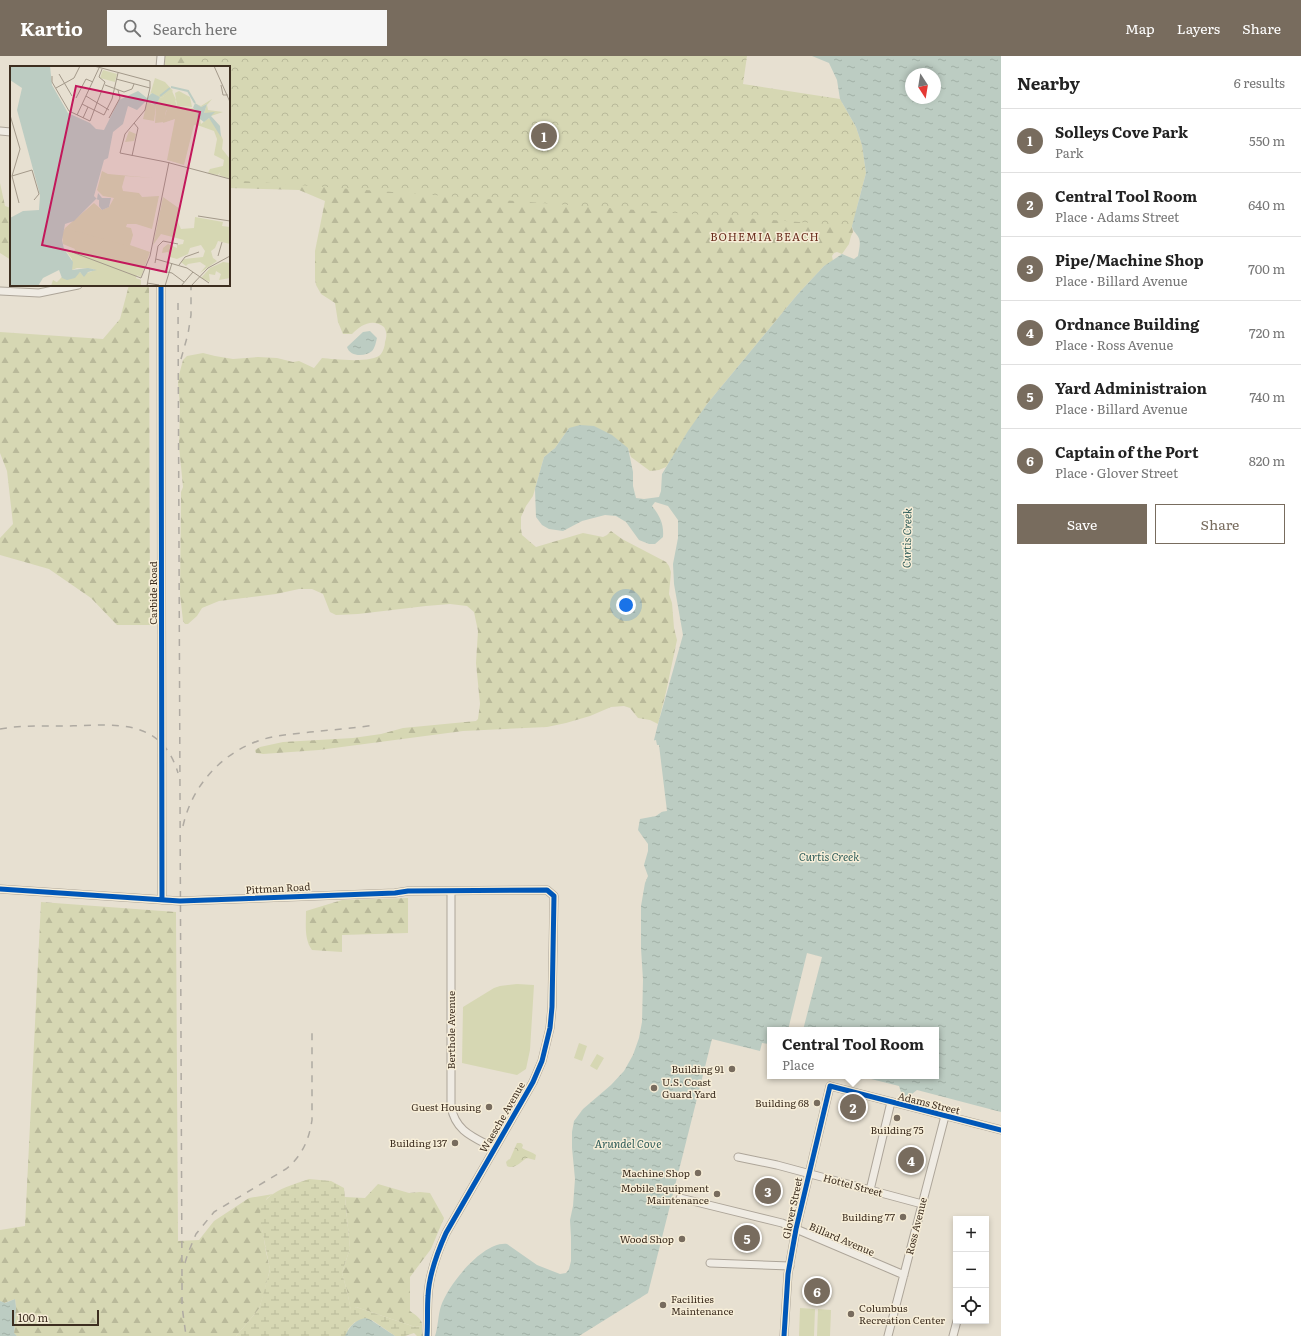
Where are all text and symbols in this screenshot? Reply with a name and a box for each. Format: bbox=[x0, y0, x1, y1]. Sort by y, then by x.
search box bbox=[107, 10, 387, 46]
text: Kartio bbox=[20, 14, 83, 42]
icon: search bbox=[121, 17, 143, 39]
text: Search here bbox=[153, 17, 237, 40]
text: Map bbox=[1125, 18, 1155, 38]
text: Layers bbox=[1177, 18, 1220, 38]
text: Share bbox=[1242, 18, 1281, 38]
inset map bbox=[10, 66, 230, 286]
north arrow bbox=[905, 68, 941, 104]
text: Nearby bbox=[1017, 70, 1080, 95]
text: 6 results bbox=[1234, 73, 1285, 92]
text: Solleys Cove Park bbox=[1055, 120, 1188, 143]
pin: 1 bbox=[531, 121, 557, 151]
text: 1 bbox=[1027, 131, 1033, 150]
text: 550 m bbox=[1249, 131, 1285, 150]
text: Park bbox=[1055, 143, 1084, 162]
text: Central Tool Room bbox=[1055, 184, 1197, 207]
text: 2 bbox=[1027, 195, 1033, 214]
text: 640 m bbox=[1248, 195, 1285, 214]
text: Place · Adams Street bbox=[1055, 207, 1179, 226]
district label: BOHEMIA BEACH bbox=[710, 228, 820, 244]
text: Pipe/Machine Shop bbox=[1055, 248, 1204, 271]
text: 3 bbox=[1026, 259, 1034, 278]
text: 700 m bbox=[1248, 259, 1285, 278]
text: Place · Billard Avenue bbox=[1055, 271, 1188, 290]
text: Ordnance Building bbox=[1055, 312, 1199, 335]
text: 4 bbox=[1026, 323, 1034, 342]
text: 720 m bbox=[1249, 323, 1285, 342]
text: Place · Ross Avenue bbox=[1055, 335, 1173, 354]
text: Yard Administraion bbox=[1055, 376, 1207, 399]
text: 5 bbox=[1026, 387, 1034, 406]
text: 740 m bbox=[1249, 387, 1285, 406]
text: Place · Billard Avenue bbox=[1055, 399, 1188, 418]
text: Captain of the Port bbox=[1055, 440, 1199, 463]
text: 6 bbox=[1026, 451, 1034, 470]
text: 820 m bbox=[1249, 451, 1285, 470]
text: Place · Glover Street bbox=[1055, 463, 1178, 482]
button: Save bbox=[1017, 504, 1147, 544]
button: Share bbox=[1155, 504, 1285, 544]
water label: Curtis Creek bbox=[897, 508, 915, 568]
street label: Carbide Road bbox=[145, 561, 160, 625]
your location bbox=[616, 595, 636, 615]
water label: Curtis Creek bbox=[799, 848, 859, 864]
street label: Pittman Road bbox=[245, 878, 311, 897]
street label: Berthole Avenue bbox=[443, 991, 458, 1069]
popup bbox=[767, 1027, 939, 1079]
text: Central Tool Room bbox=[782, 1032, 924, 1055]
text: Place bbox=[782, 1055, 814, 1074]
place label: Building 91 bbox=[672, 1061, 724, 1076]
marker: Building 91 bbox=[727, 1064, 737, 1074]
place label: U.S. Coast Guard Yard bbox=[662, 1074, 716, 1101]
street label: Waesche Avenue bbox=[475, 1079, 528, 1155]
marker: U.S. Coast Guard Yard bbox=[649, 1083, 659, 1093]
street label: Adams Street bbox=[897, 1088, 962, 1117]
pin: 2 bbox=[840, 1092, 866, 1122]
place label: Building 68 bbox=[755, 1095, 809, 1110]
marker: Building 68 bbox=[812, 1098, 822, 1108]
place label: Guest Housing bbox=[411, 1099, 481, 1114]
marker: Guest Housing bbox=[484, 1102, 494, 1112]
marker: Building 75 bbox=[892, 1113, 902, 1123]
place label: Building 75 bbox=[870, 1122, 924, 1137]
place label: Building 137 bbox=[390, 1135, 447, 1150]
water label: Arundel Cove bbox=[595, 1135, 661, 1151]
marker: Building 137 bbox=[450, 1138, 460, 1148]
pin: 4 bbox=[898, 1145, 924, 1175]
place label: Machine Shop bbox=[622, 1165, 690, 1180]
marker: Machine Shop bbox=[693, 1168, 703, 1178]
street label: Hottel Street bbox=[822, 1169, 885, 1200]
pin: 3 bbox=[755, 1176, 781, 1206]
street label: Glover Street bbox=[778, 1176, 805, 1240]
place label: Mobile Equipment Maintenance bbox=[621, 1180, 709, 1207]
marker: Mobile Equipment Maintenance bbox=[712, 1189, 722, 1199]
street label: Ross Avenue bbox=[901, 1196, 930, 1256]
place label: Building 77 bbox=[842, 1209, 895, 1224]
marker: Building 77 bbox=[898, 1212, 908, 1222]
map controls bbox=[953, 1216, 989, 1324]
button: + bbox=[953, 1216, 989, 1252]
street label: Billard Avenue bbox=[807, 1218, 877, 1259]
pin: 5 bbox=[734, 1223, 760, 1253]
place label: Wood Shop bbox=[620, 1231, 674, 1246]
marker: Wood Shop bbox=[677, 1234, 687, 1244]
button: − bbox=[953, 1252, 989, 1288]
pin: 6 bbox=[804, 1276, 830, 1306]
button: locate bbox=[953, 1288, 989, 1324]
place label: Facilities Maintenance bbox=[671, 1291, 734, 1318]
marker: Facilities Maintenance bbox=[658, 1300, 668, 1310]
place label: Columbus Recreation Center bbox=[859, 1300, 945, 1327]
scale bar bbox=[12, 1308, 99, 1327]
text: 100 m bbox=[18, 1309, 48, 1325]
marker: Columbus Recreation Center bbox=[846, 1309, 856, 1319]

